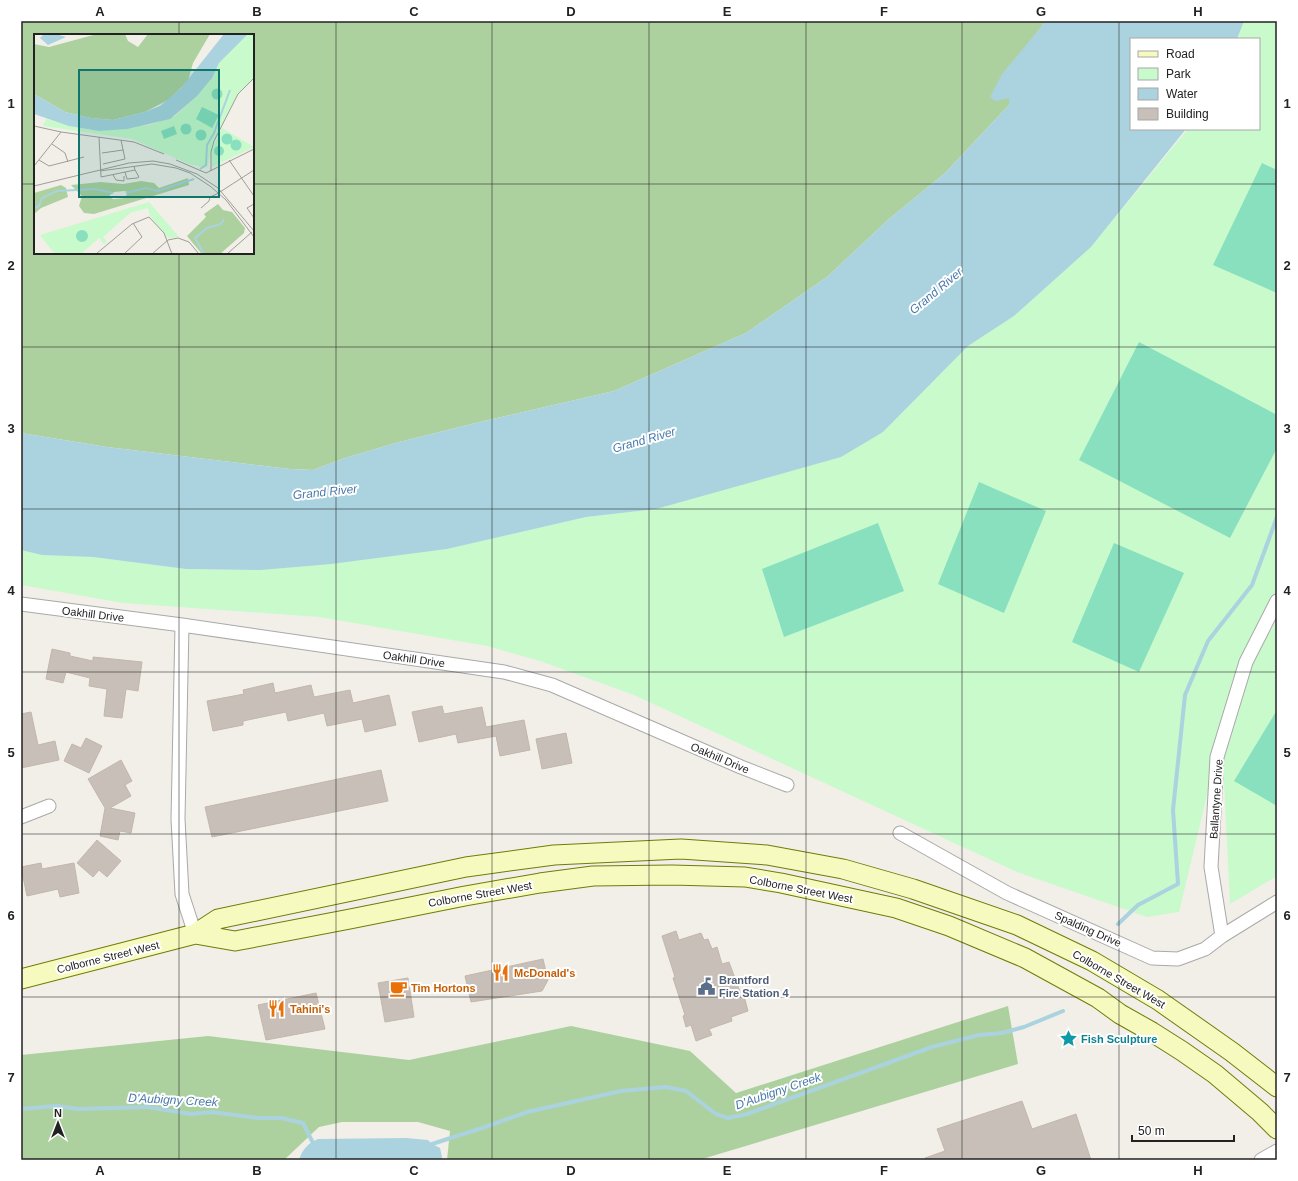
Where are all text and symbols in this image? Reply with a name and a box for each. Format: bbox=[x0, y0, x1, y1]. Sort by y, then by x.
text: A bbox=[95, 4, 105, 19]
text: B bbox=[252, 4, 262, 19]
text: C bbox=[409, 4, 419, 19]
text: D bbox=[566, 4, 576, 19]
text: E bbox=[723, 4, 732, 19]
text: F bbox=[880, 4, 888, 19]
text: G bbox=[1036, 4, 1046, 19]
text: H bbox=[1193, 4, 1203, 19]
inset map bbox=[34, 34, 254, 254]
legend bbox=[1130, 38, 1260, 130]
text: Road bbox=[1166, 47, 1195, 61]
text: Park bbox=[1166, 67, 1192, 81]
text: Water bbox=[1166, 87, 1198, 101]
text: 1 bbox=[7, 96, 15, 111]
text: 1 bbox=[1283, 96, 1291, 111]
text: Building bbox=[1166, 107, 1209, 121]
text: 2 bbox=[7, 258, 15, 273]
text: 2 bbox=[1283, 258, 1291, 273]
water label: Grand River bbox=[907, 264, 966, 317]
text: 3 bbox=[7, 421, 15, 436]
text: 3 bbox=[1283, 421, 1291, 436]
water label: Grand River bbox=[611, 424, 678, 456]
water label: Grand River bbox=[292, 482, 359, 502]
text: 4 bbox=[7, 583, 15, 598]
text: 4 bbox=[1283, 583, 1291, 598]
street label: Oakhill Drive bbox=[61, 604, 125, 624]
street label: Oakhill Drive bbox=[382, 649, 446, 669]
street label: Oakhill Drive bbox=[689, 740, 751, 776]
text: 5 bbox=[7, 745, 15, 760]
text: 5 bbox=[1283, 745, 1291, 760]
street label: Ballantyne Drive bbox=[1207, 759, 1225, 839]
street label: Colborne Street West bbox=[748, 873, 854, 905]
street label: Colborne Street West bbox=[427, 879, 533, 909]
text: 6 bbox=[7, 908, 15, 923]
text: 6 bbox=[1283, 908, 1291, 923]
street label: Spalding Drive bbox=[1053, 909, 1123, 949]
street label: Colborne Street West bbox=[56, 938, 160, 976]
street label: Colborne Street West bbox=[1071, 948, 1167, 1010]
restaurant icon: McDonald's bbox=[491, 963, 511, 983]
place label: McDonald's bbox=[514, 967, 575, 979]
place label: Brantford Fire Station 4 bbox=[719, 974, 790, 999]
public building icon: Brantford Fire Station 4 bbox=[696, 976, 716, 996]
cafe icon: Tim Hortons bbox=[388, 978, 408, 998]
place label: Tim Hortons bbox=[411, 982, 476, 994]
restaurant icon: Tahini's bbox=[267, 999, 287, 1019]
place label: Tahini's bbox=[290, 1003, 330, 1015]
place icon: Fish Sculpture bbox=[1058, 1029, 1078, 1049]
place label: Fish Sculpture bbox=[1081, 1033, 1157, 1045]
water label: D'Aubigny Creek bbox=[733, 1069, 824, 1112]
text: 7 bbox=[7, 1070, 15, 1085]
text: 7 bbox=[1283, 1070, 1291, 1085]
water label: D'Aubigny Creek bbox=[128, 1091, 219, 1109]
north arrow bbox=[38, 1103, 78, 1143]
text: N bbox=[54, 1107, 62, 1119]
scale bar bbox=[1132, 1117, 1234, 1143]
text: 50 m bbox=[1138, 1124, 1165, 1138]
text: A bbox=[95, 1163, 105, 1178]
text: B bbox=[252, 1163, 262, 1178]
text: C bbox=[409, 1163, 419, 1178]
text: D bbox=[566, 1163, 576, 1178]
text: E bbox=[723, 1163, 732, 1178]
text: F bbox=[880, 1163, 888, 1178]
text: G bbox=[1036, 1163, 1046, 1178]
text: H bbox=[1193, 1163, 1203, 1178]

